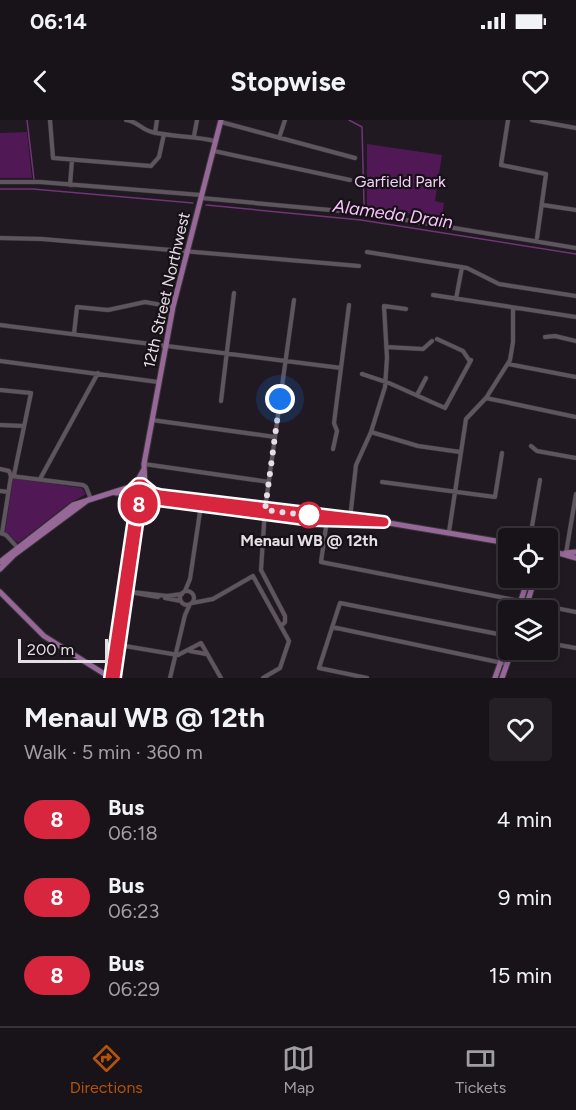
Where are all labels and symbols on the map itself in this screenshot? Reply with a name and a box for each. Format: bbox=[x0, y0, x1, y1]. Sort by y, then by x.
park label: Garfield Park bbox=[354, 172, 446, 191]
water label: Alameda Drain bbox=[331, 195, 454, 233]
street label: 12th Street Northwest bbox=[139, 210, 194, 370]
your location bbox=[265, 384, 295, 414]
line badge: 8 bbox=[120, 484, 158, 524]
marker: Menaul WB @ 12th bbox=[296, 502, 322, 528]
place label: Menaul WB @ 12th bbox=[240, 531, 378, 550]
scale bar bbox=[18, 636, 108, 664]

